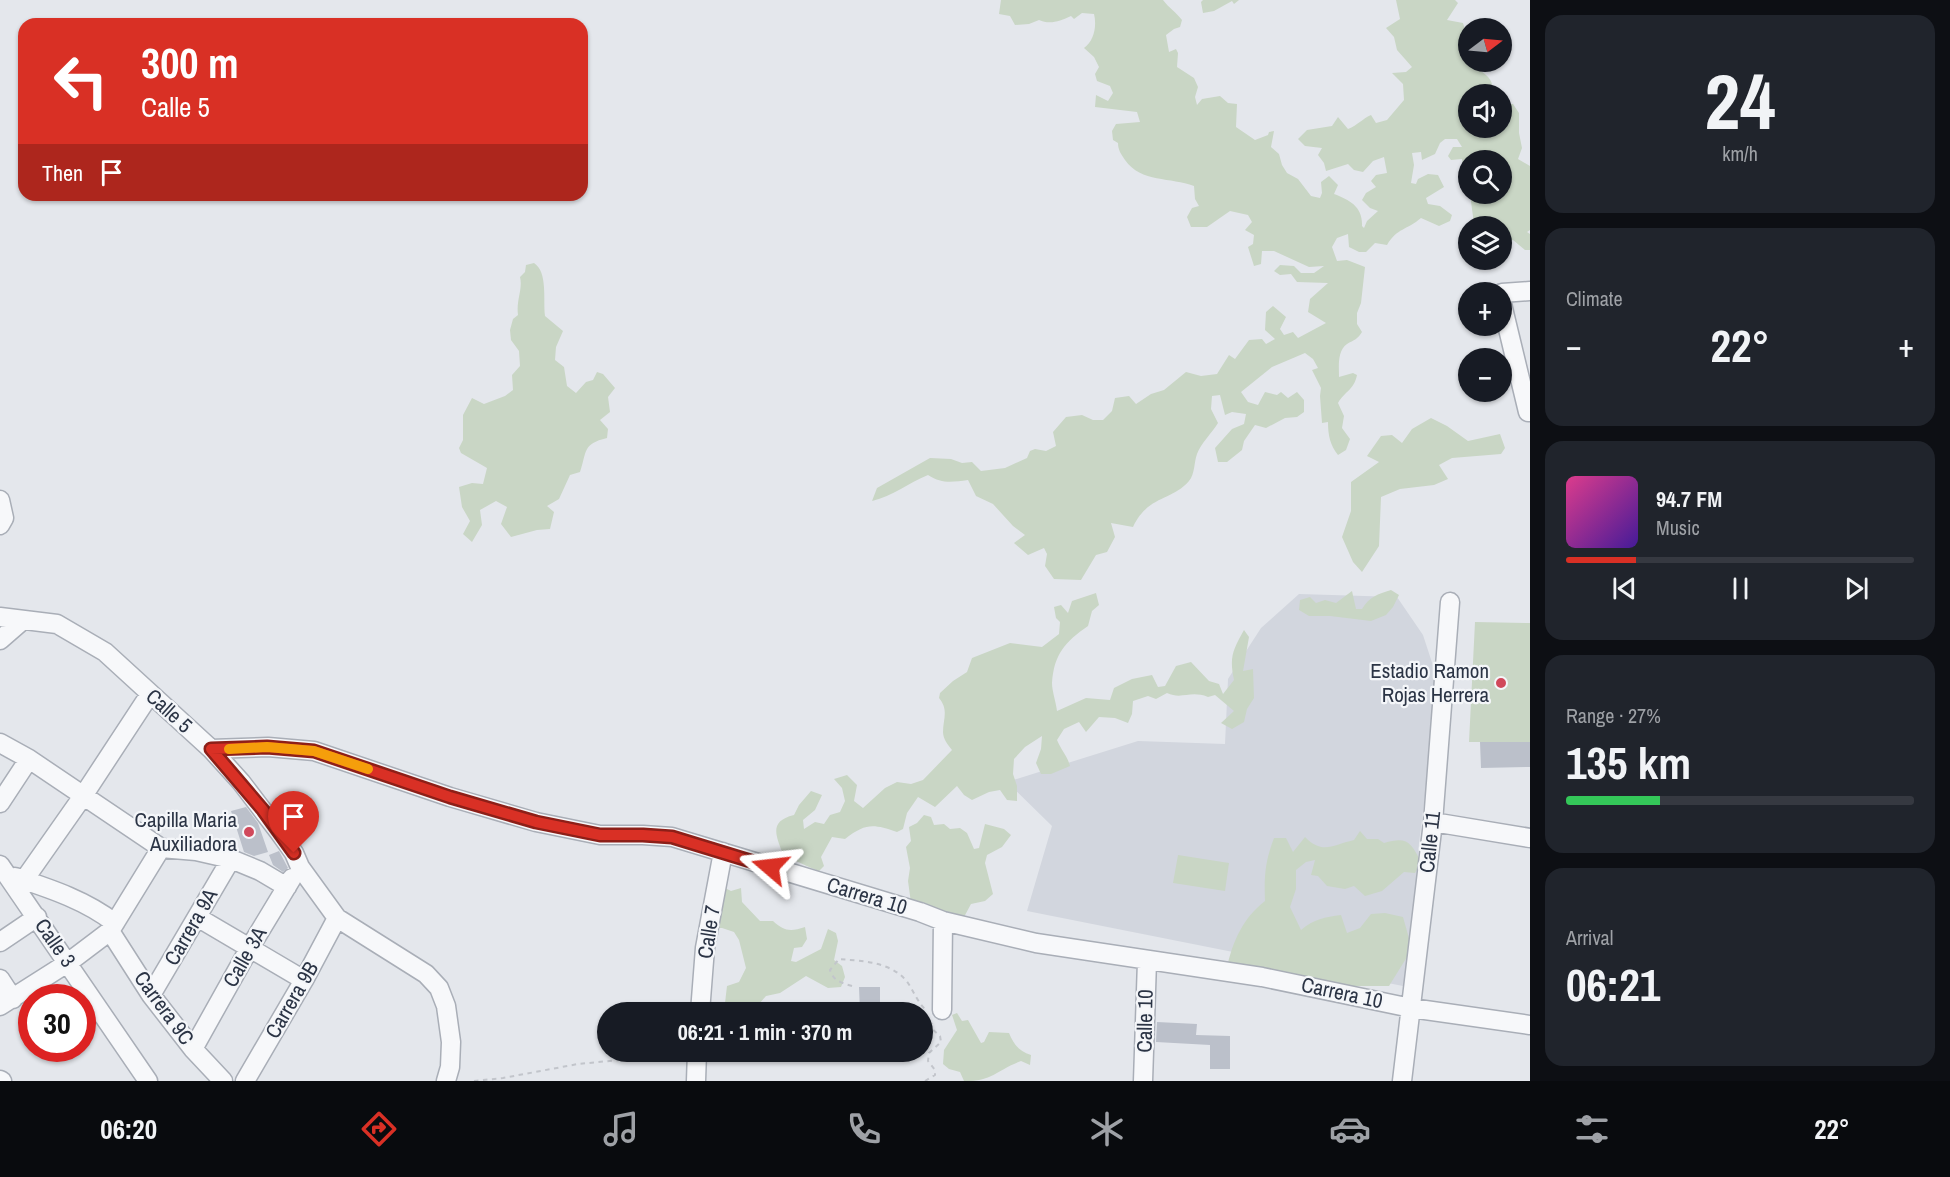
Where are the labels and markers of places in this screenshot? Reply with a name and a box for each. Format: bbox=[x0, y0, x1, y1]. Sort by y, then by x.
place label: Estadio Ramon Rojas Herrera bbox=[1370, 656, 1489, 709]
marker: Estadio Ramon Rojas Herrera bbox=[1494, 676, 1508, 690]
pin bbox=[268, 791, 319, 853]
place label: Capilla Maria Auxiliadora bbox=[135, 805, 237, 858]
marker: Capilla Maria Auxiliadora bbox=[242, 825, 256, 839]

